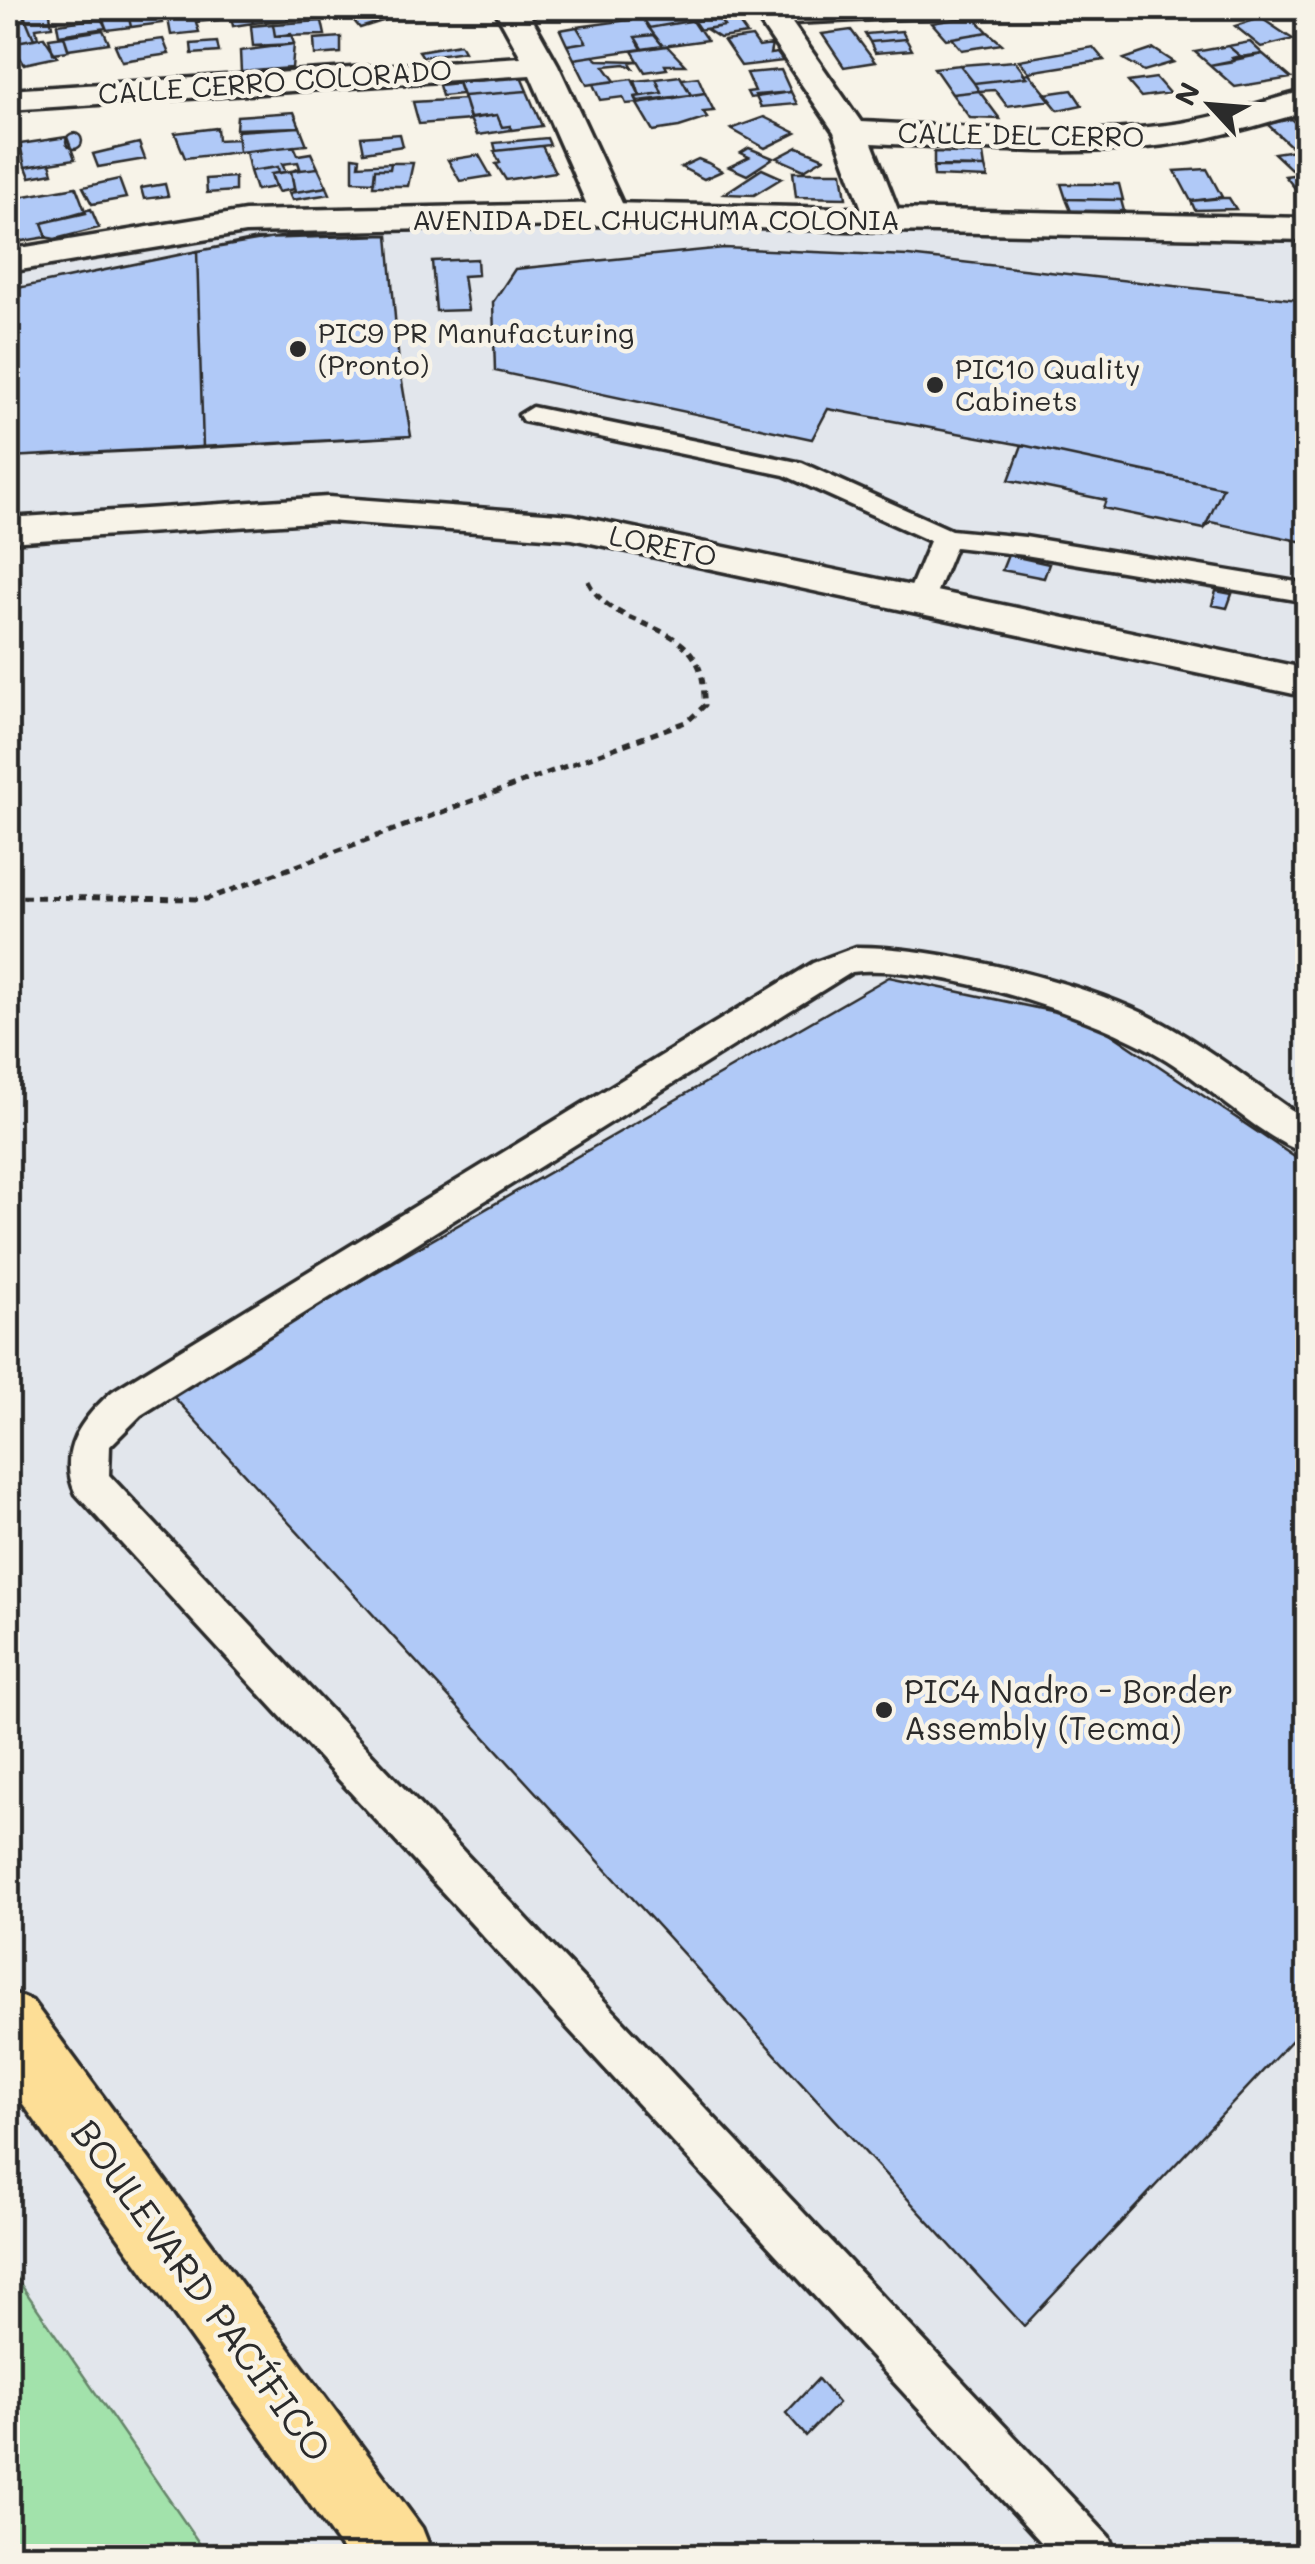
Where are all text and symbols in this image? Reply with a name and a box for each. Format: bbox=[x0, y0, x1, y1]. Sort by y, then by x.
street label: CALLE CERRO COLORADO bbox=[97, 51, 453, 111]
north arrow bbox=[1160, 55, 1260, 155]
text: N bbox=[1166, 76, 1207, 111]
street label: CALLE DEL CERRO bbox=[897, 114, 1145, 154]
street label: AVENIDA DEL CHUCHUMA COLONIA bbox=[412, 201, 900, 237]
place label: PIC9 PR Manufacturing (Pronto) bbox=[318, 314, 634, 382]
marker: PIC9 PR Manufacturing (Pronto) bbox=[287, 338, 309, 360]
place label: PIC10 Quality Cabinets bbox=[955, 350, 1140, 418]
marker: PIC10 Quality Cabinets bbox=[924, 374, 946, 396]
street label: LORETO bbox=[606, 516, 720, 574]
place label: PIC4 Nadro - Border Assembly (Tecma) bbox=[904, 1669, 1233, 1749]
marker: PIC4 Nadro - Border Assembly (Tecma) bbox=[873, 1699, 895, 1721]
street label: BOULEVARD PACÍFICO bbox=[61, 2109, 344, 2471]

